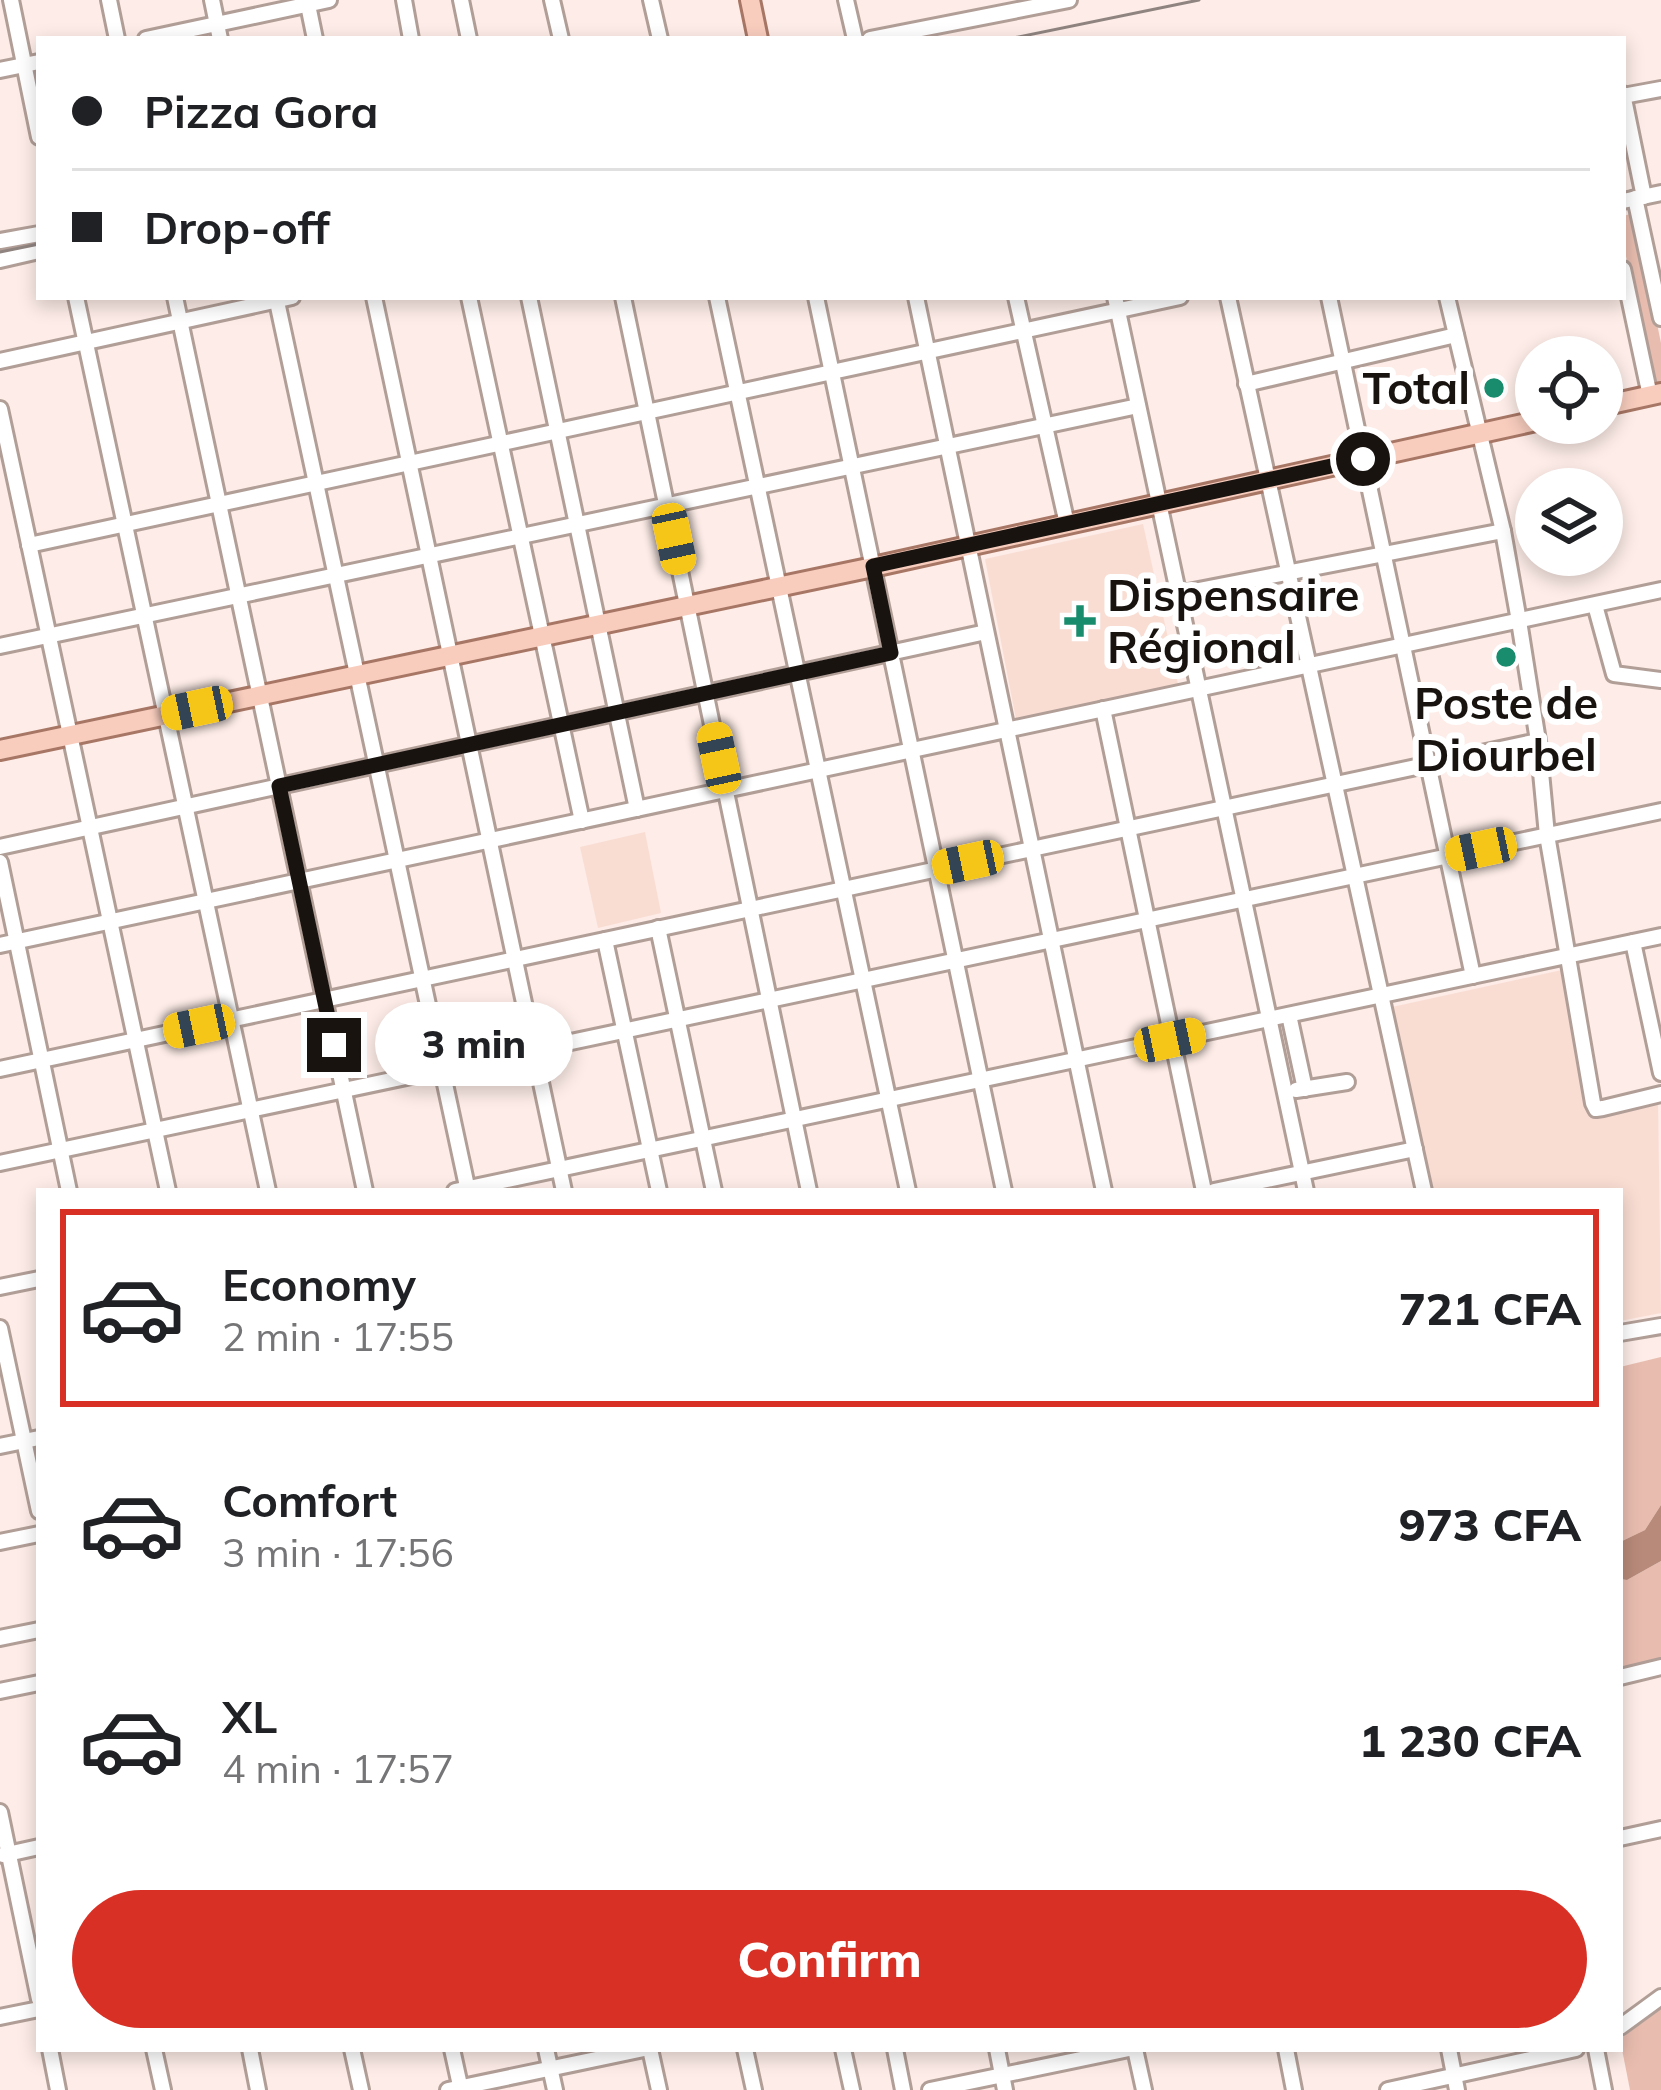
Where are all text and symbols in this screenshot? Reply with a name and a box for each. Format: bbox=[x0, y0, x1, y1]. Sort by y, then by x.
text: Pizza Gora bbox=[144, 83, 378, 139]
text: Drop-off bbox=[144, 199, 330, 255]
map controls bbox=[1515, 336, 1623, 576]
button: locate bbox=[1515, 336, 1623, 444]
place label: Total bbox=[1363, 359, 1470, 415]
marker: Total bbox=[1481, 375, 1507, 401]
route start bbox=[1336, 432, 1390, 486]
button: layers bbox=[1515, 468, 1623, 576]
car bbox=[649, 500, 699, 578]
place label: Dispensaire Régional bbox=[1107, 566, 1359, 674]
marker: Dispensaire Régional bbox=[1064, 605, 1096, 637]
marker: Poste de Diourbel bbox=[1493, 644, 1519, 670]
place label: Poste de Diourbel bbox=[1414, 674, 1598, 782]
car bbox=[158, 683, 236, 733]
car bbox=[694, 719, 744, 797]
car bbox=[1442, 824, 1520, 874]
car bbox=[929, 837, 1007, 887]
car bbox=[160, 1001, 238, 1051]
callout: 3 min bbox=[376, 1003, 574, 1087]
car bbox=[1131, 1015, 1209, 1065]
route end bbox=[307, 1018, 361, 1072]
text: 3 min bbox=[422, 1019, 526, 1068]
icon: car bbox=[78, 1254, 186, 1362]
text: Economy bbox=[222, 1256, 416, 1312]
text: 721 CFA bbox=[1399, 1280, 1581, 1336]
text: 2 min · 17:55 bbox=[222, 1312, 454, 1361]
icon: car bbox=[78, 1470, 186, 1578]
text: Comfort bbox=[222, 1472, 397, 1528]
text: 973 CFA bbox=[1399, 1496, 1581, 1552]
text: 3 min · 17:56 bbox=[222, 1528, 454, 1577]
icon: car bbox=[78, 1686, 186, 1794]
text: XL bbox=[222, 1688, 277, 1744]
text: 1 230 CFA bbox=[1359, 1712, 1581, 1768]
text: 4 min · 17:57 bbox=[222, 1744, 454, 1793]
button: Confirm bbox=[72, 1890, 1587, 2028]

